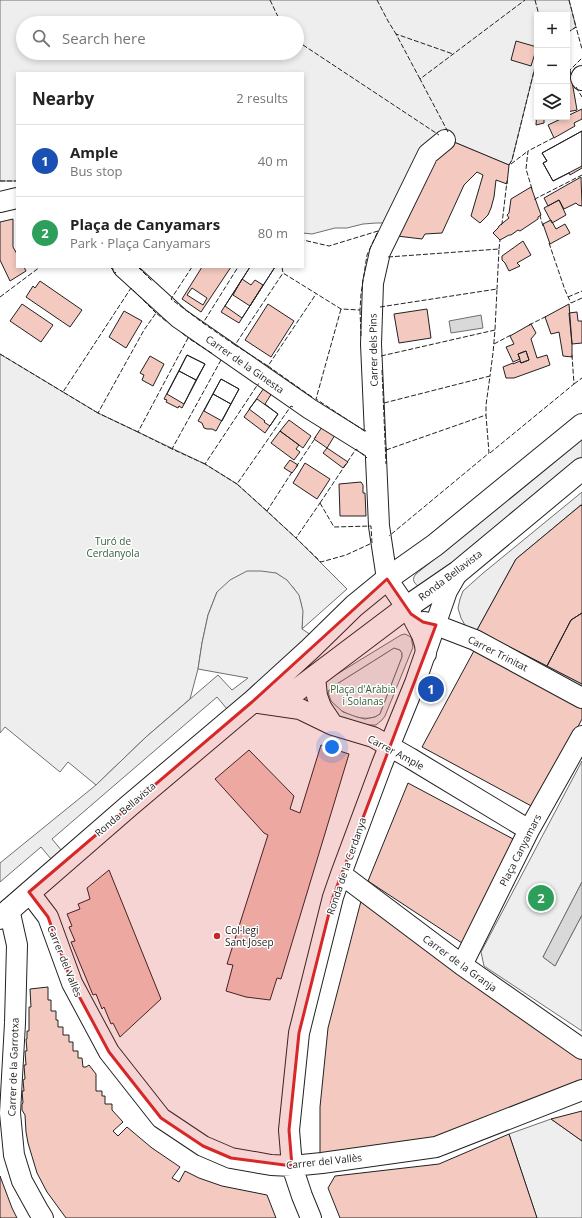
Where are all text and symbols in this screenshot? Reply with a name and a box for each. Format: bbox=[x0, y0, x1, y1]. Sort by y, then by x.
map controls bbox=[534, 12, 570, 120]
button: + bbox=[534, 12, 570, 48]
search box bbox=[16, 16, 304, 60]
icon: search bbox=[30, 27, 52, 49]
text: Search here bbox=[62, 28, 146, 48]
button: − bbox=[534, 48, 570, 84]
button: layers bbox=[534, 84, 570, 120]
text: Nearby bbox=[32, 87, 94, 110]
text: 2 results bbox=[236, 89, 288, 107]
text: Ample bbox=[70, 142, 118, 162]
text: 1 bbox=[41, 152, 49, 170]
text: 40 m bbox=[258, 152, 288, 170]
text: Bus stop bbox=[70, 162, 123, 180]
text: Plaça de Canyamars bbox=[70, 214, 220, 234]
text: 2 bbox=[41, 224, 49, 242]
text: 80 m bbox=[258, 224, 288, 242]
text: Park · Plaça Canyamars bbox=[70, 234, 210, 252]
street label: Carrer dels Pins bbox=[365, 313, 381, 387]
street label: Carrer de la Ginesta bbox=[203, 332, 287, 396]
park label: Turó de Cerdanyola bbox=[87, 534, 139, 560]
street label: Ronda Bellavista bbox=[415, 546, 485, 604]
street label: Carrer Trinitat bbox=[466, 632, 531, 674]
pin: 1 bbox=[418, 674, 444, 704]
park label: Plaça d'Aràbia i Solanas bbox=[330, 682, 396, 708]
street label: Carrer Ample bbox=[365, 731, 427, 773]
your location bbox=[322, 737, 342, 757]
street label: Ronda Bellavista bbox=[91, 779, 159, 839]
street label: Plaça Canyamars bbox=[496, 811, 544, 888]
street label: Ronda de la Cerdanya bbox=[323, 816, 369, 916]
pin: 2 bbox=[528, 883, 554, 913]
street label: Carrer del Vallès bbox=[44, 923, 86, 999]
place label: Col·legi Sant Josep bbox=[225, 923, 274, 949]
marker: Col·legi Sant Josep bbox=[212, 931, 222, 941]
street label: Carrer de la Granja bbox=[420, 931, 500, 995]
street label: Carrer de la Garrotxa bbox=[4, 1017, 22, 1117]
street label: Carrer del Vallès bbox=[285, 1150, 363, 1172]

